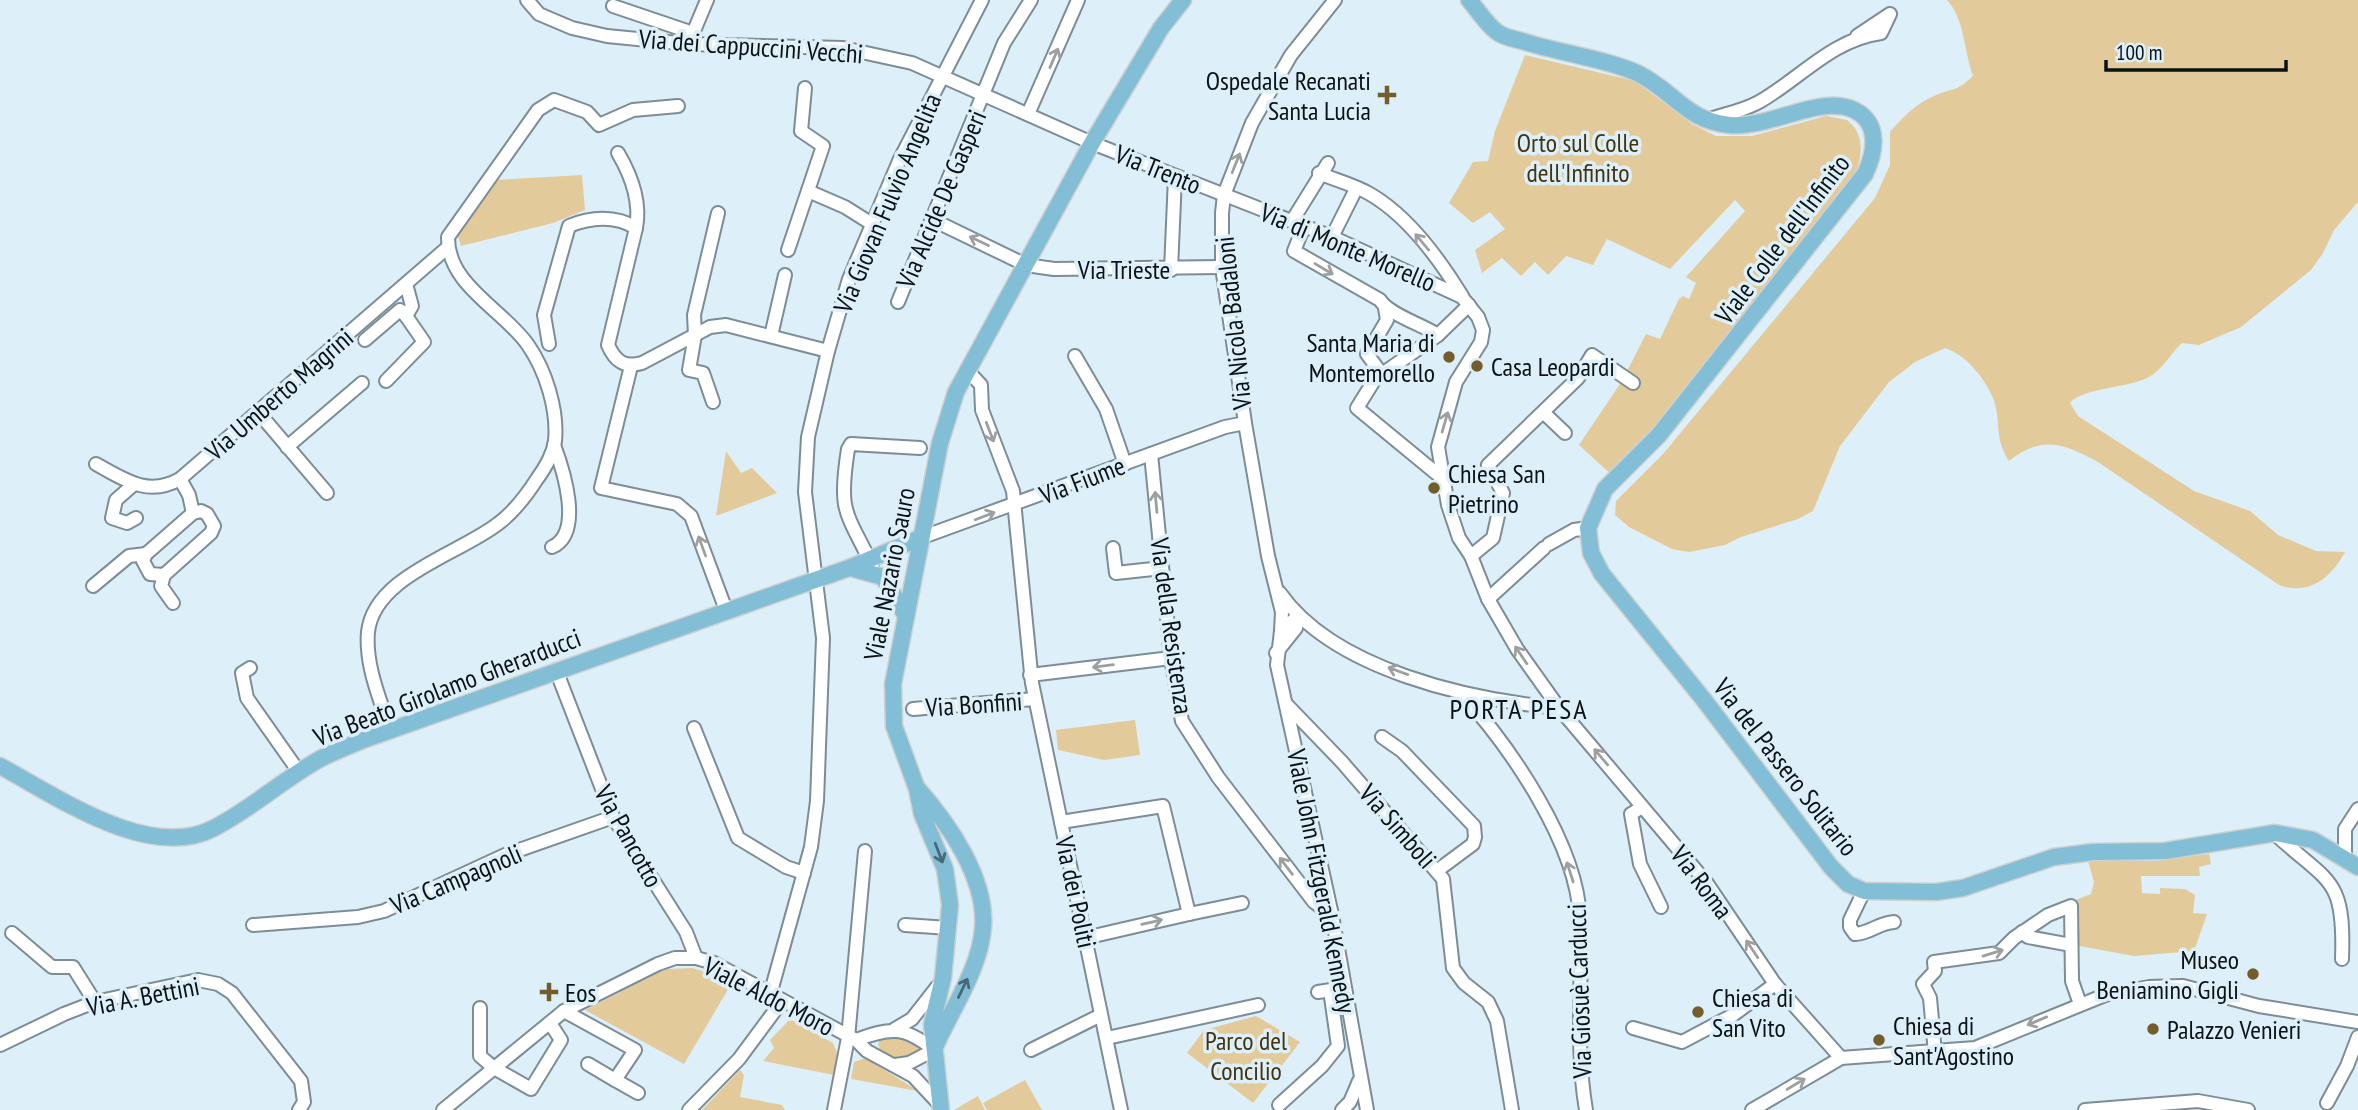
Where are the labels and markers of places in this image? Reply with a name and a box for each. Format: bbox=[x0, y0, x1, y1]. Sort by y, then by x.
place label: Ospedale Recanati Santa Lucia bbox=[1206, 64, 1371, 127]
marker: Ospedale Recanati Santa Lucia bbox=[1377, 85, 1397, 105]
place label: Santa Maria di Montemorello bbox=[1306, 326, 1435, 389]
marker: Santa Maria di Montemorello bbox=[1441, 349, 1457, 365]
place label: Casa Leopardi bbox=[1491, 350, 1615, 383]
marker: Casa Leopardi bbox=[1469, 358, 1485, 374]
place label: Chiesa San Pietrino bbox=[1448, 457, 1545, 520]
marker: Chiesa San Pietrino bbox=[1426, 480, 1442, 496]
place label: Museo Beniamino Gigli bbox=[2096, 943, 2239, 1006]
marker: Museo Beniamino Gigli bbox=[2245, 966, 2261, 982]
place label: Eos bbox=[565, 976, 596, 1009]
place label: Chiesa di San Vito bbox=[1712, 981, 1793, 1044]
marker: Eos bbox=[539, 982, 559, 1002]
marker: Chiesa di San Vito bbox=[1690, 1004, 1706, 1020]
place label: Chiesa di Sant'Agostino bbox=[1893, 1009, 2014, 1072]
place label: Palazzo Venieri bbox=[2167, 1013, 2301, 1046]
marker: Palazzo Venieri bbox=[2145, 1021, 2161, 1037]
marker: Chiesa di Sant'Agostino bbox=[1871, 1032, 1887, 1048]

